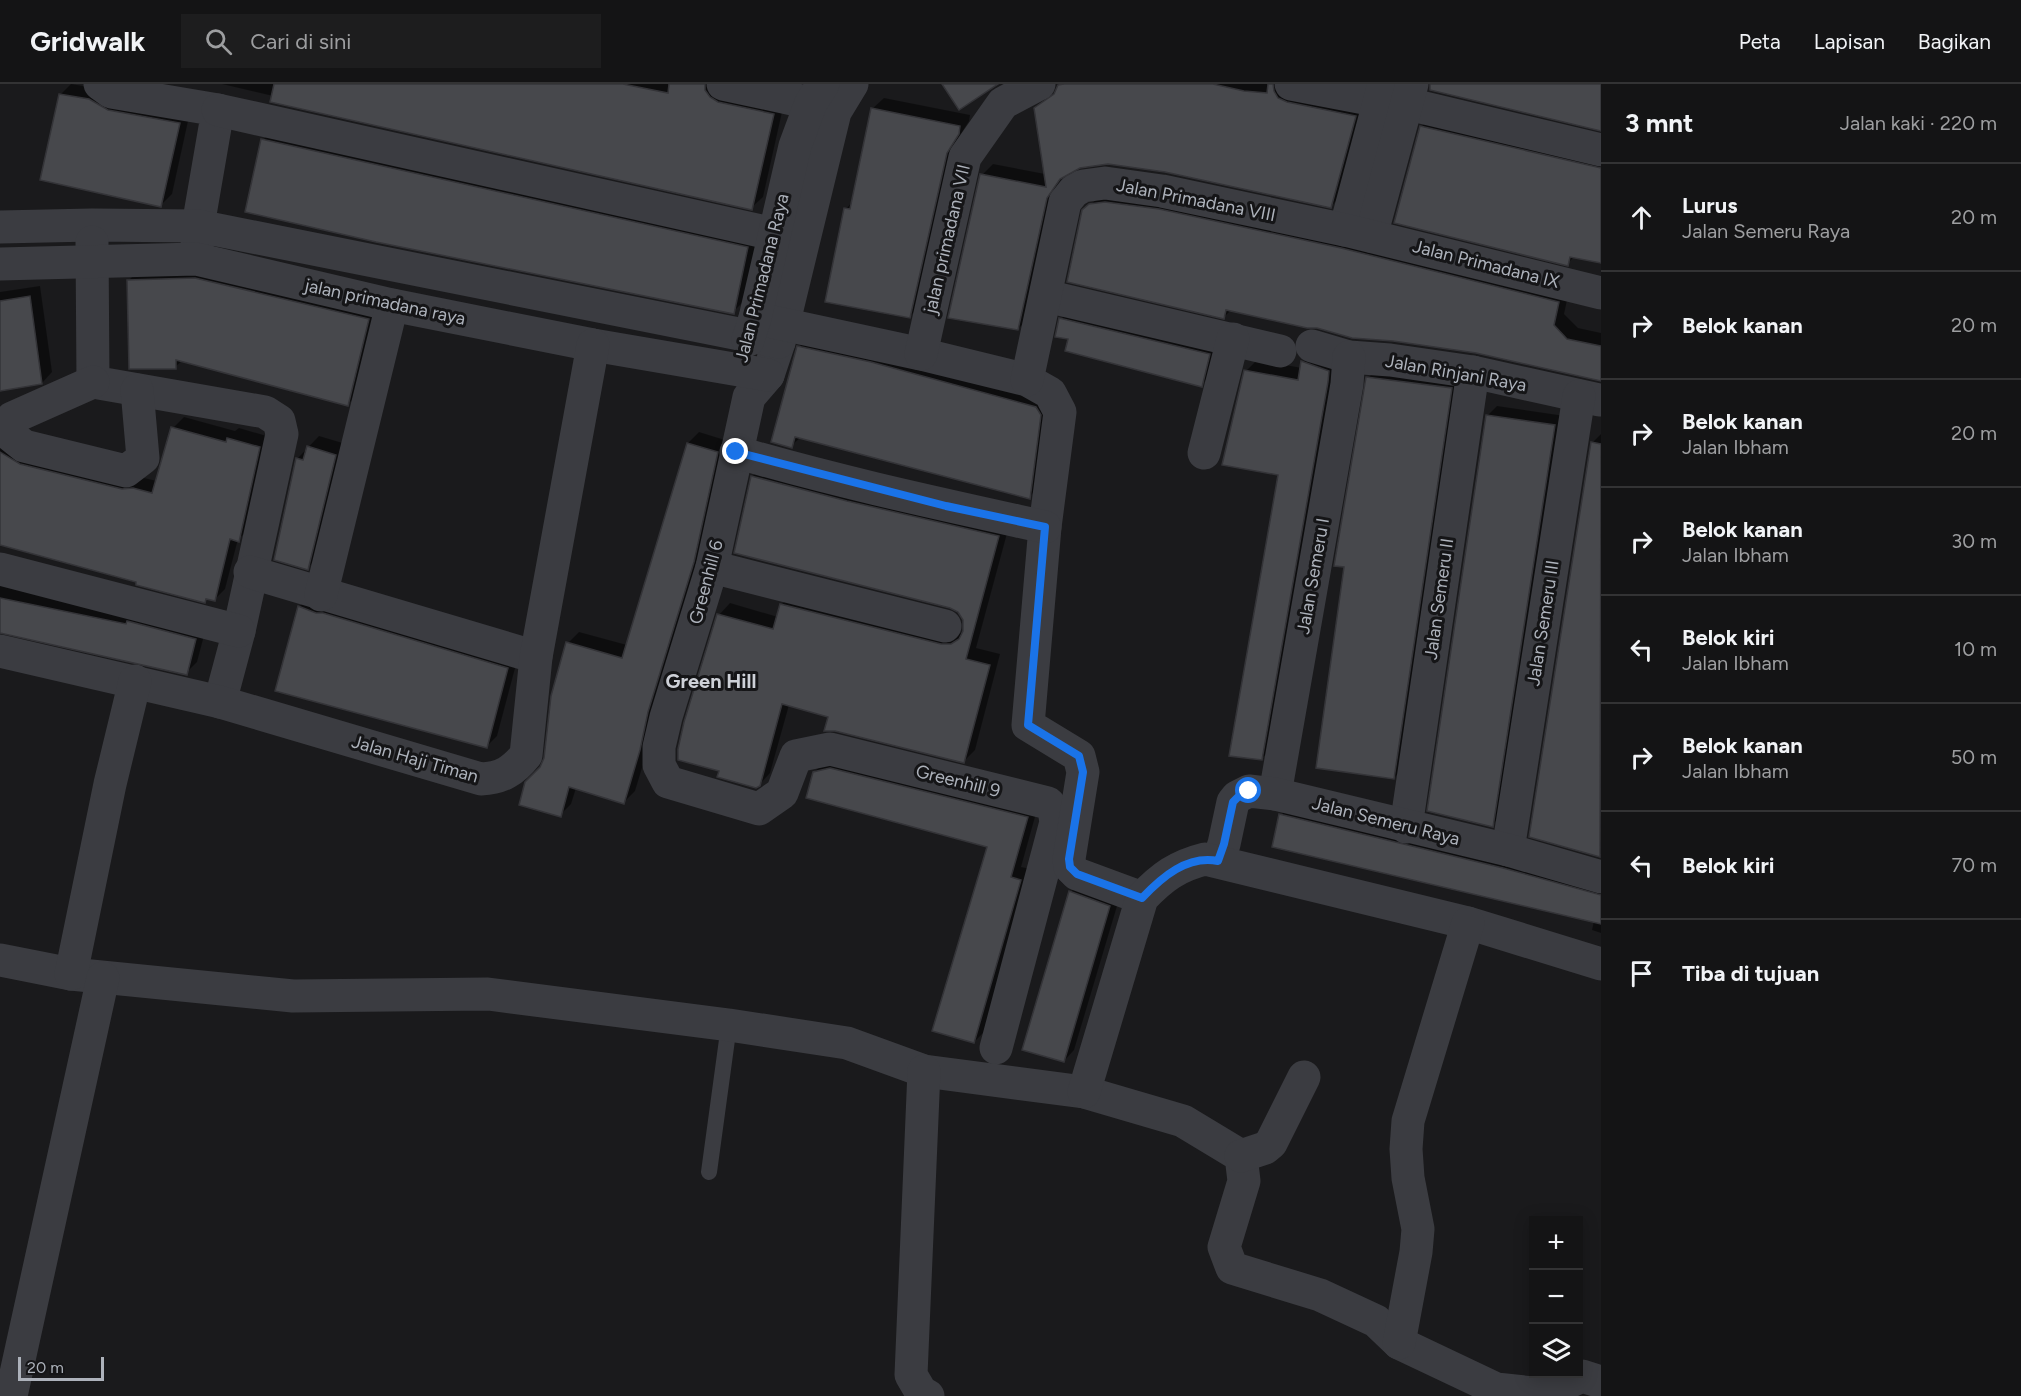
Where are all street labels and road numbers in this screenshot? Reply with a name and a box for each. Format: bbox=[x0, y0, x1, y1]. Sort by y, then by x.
street label: jalan primadana VII bbox=[919, 162, 975, 317]
street label: Jalan Primadana VIII bbox=[1115, 174, 1277, 226]
street label: Jalan Primadana Raya bbox=[730, 191, 794, 365]
street label: Jalan Primadana IX bbox=[1410, 235, 1562, 293]
street label: jalan primadana raya bbox=[302, 274, 468, 330]
street label: Jalan Rinjani Raya bbox=[1384, 350, 1528, 396]
street label: Jalan Semeru I bbox=[1292, 516, 1334, 636]
street label: Greenhill 6 bbox=[684, 537, 728, 627]
street label: Jalan Semeru II bbox=[1420, 537, 1458, 661]
street label: Jalan Semeru III bbox=[1522, 558, 1564, 688]
street label: Jalan Haji Timan bbox=[349, 730, 481, 788]
street label: Greenhill 9 bbox=[913, 760, 1003, 802]
street label: Jalan Semeru Raya bbox=[1310, 792, 1462, 850]

